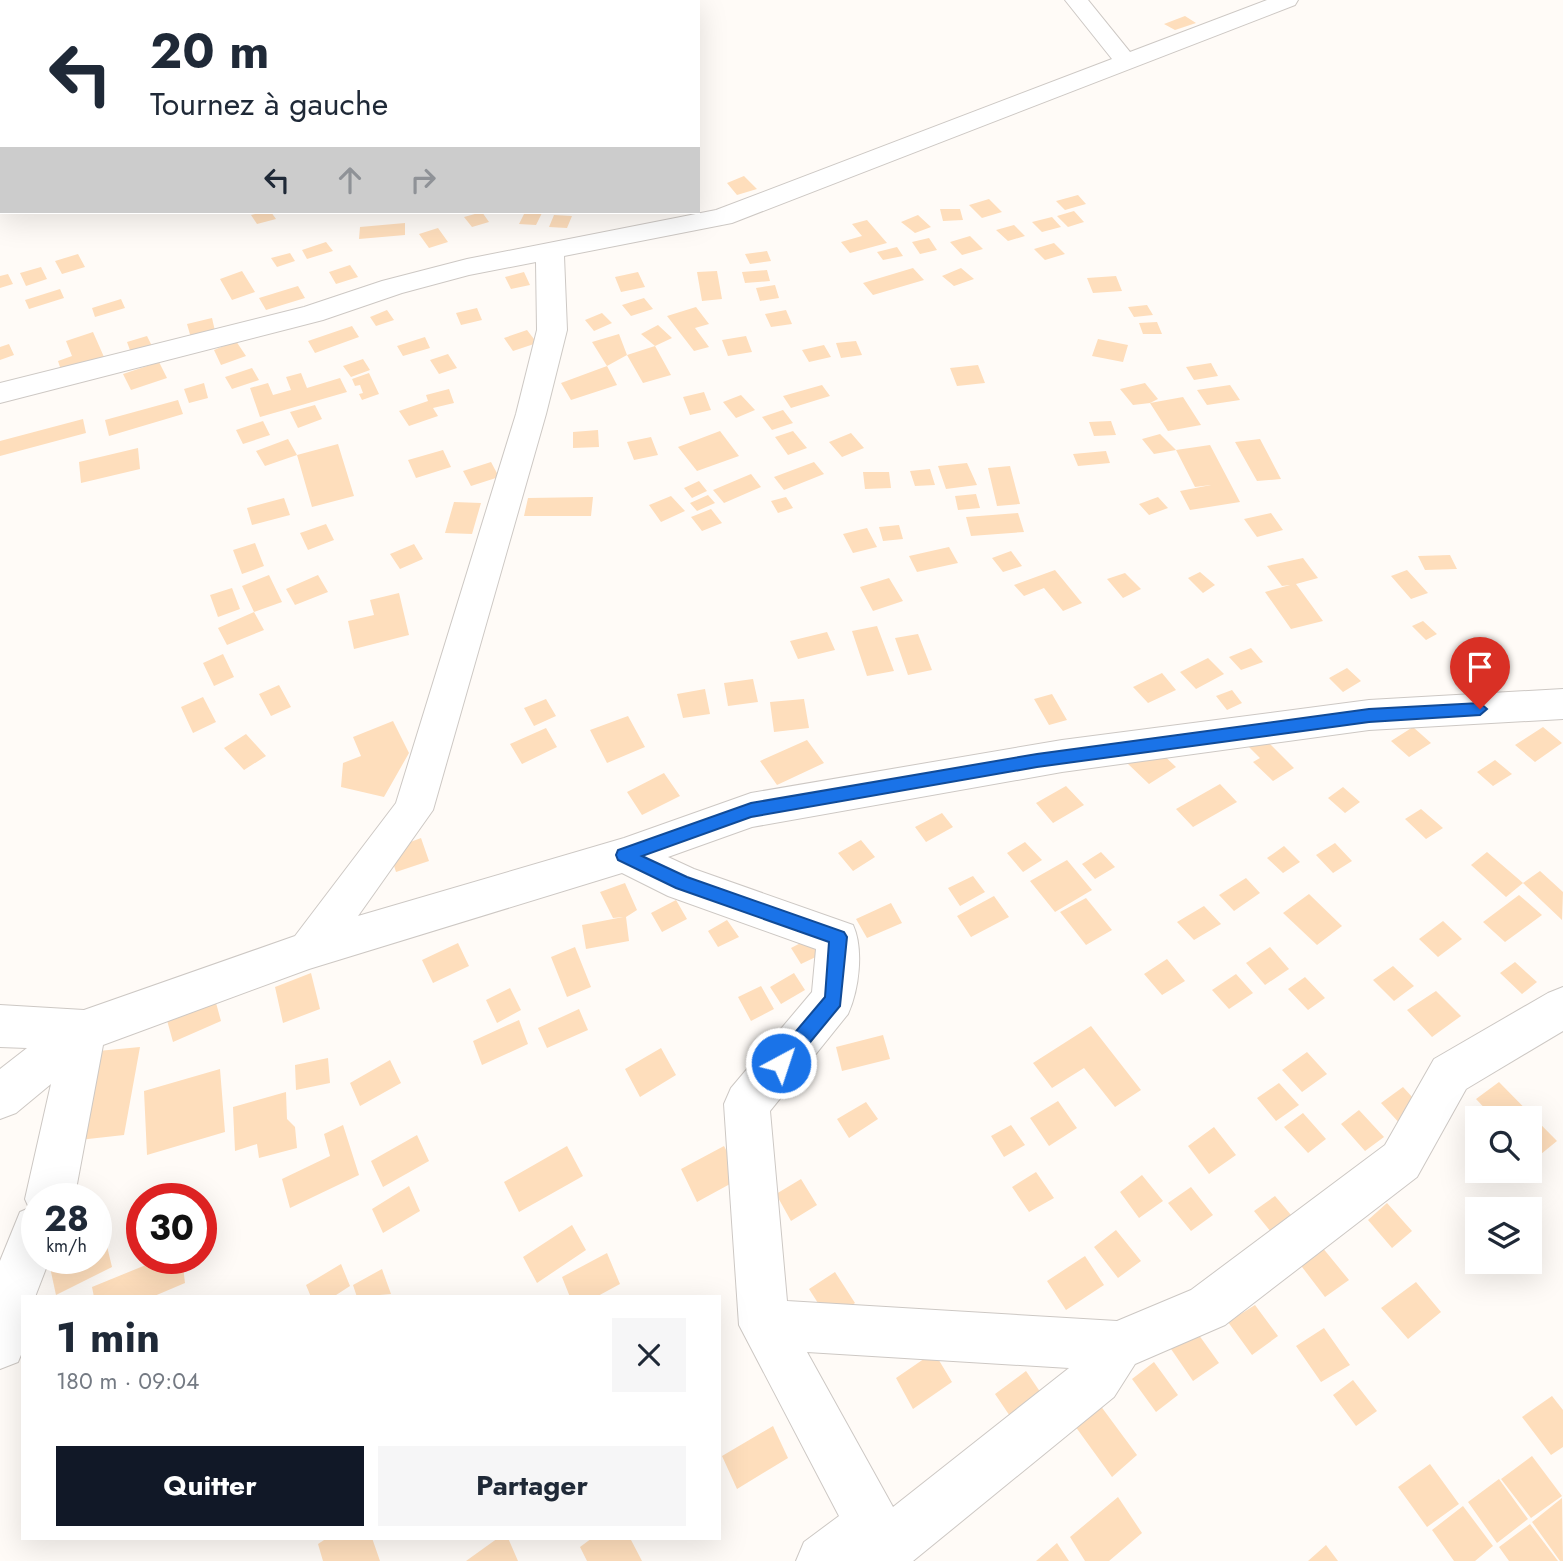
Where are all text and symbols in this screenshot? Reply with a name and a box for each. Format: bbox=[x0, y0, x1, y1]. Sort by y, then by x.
text: 20 m bbox=[150, 16, 269, 86]
icon: left bbox=[35, 28, 126, 119]
text: Tournez à gauche bbox=[150, 81, 388, 127]
icon: left bbox=[258, 161, 296, 199]
icon: ahead bbox=[331, 161, 369, 199]
icon: right bbox=[404, 161, 442, 199]
pin bbox=[1450, 637, 1510, 709]
icon: arrive bbox=[1461, 648, 1499, 686]
position arrow bbox=[744, 1026, 818, 1100]
map controls bbox=[1465, 1106, 1542, 1274]
button: search bbox=[1465, 1106, 1542, 1183]
speed limit sign: 30 bbox=[126, 1183, 217, 1274]
text: 28 bbox=[44, 1194, 89, 1244]
button: layers bbox=[1465, 1197, 1542, 1274]
text: km/h bbox=[46, 1233, 87, 1259]
text: 1 min bbox=[56, 1307, 160, 1368]
button: close bbox=[612, 1318, 686, 1392]
text: 180 m · 09:04 bbox=[56, 1364, 199, 1398]
button: Quitter bbox=[56, 1446, 364, 1526]
button: Partager bbox=[378, 1446, 686, 1526]

